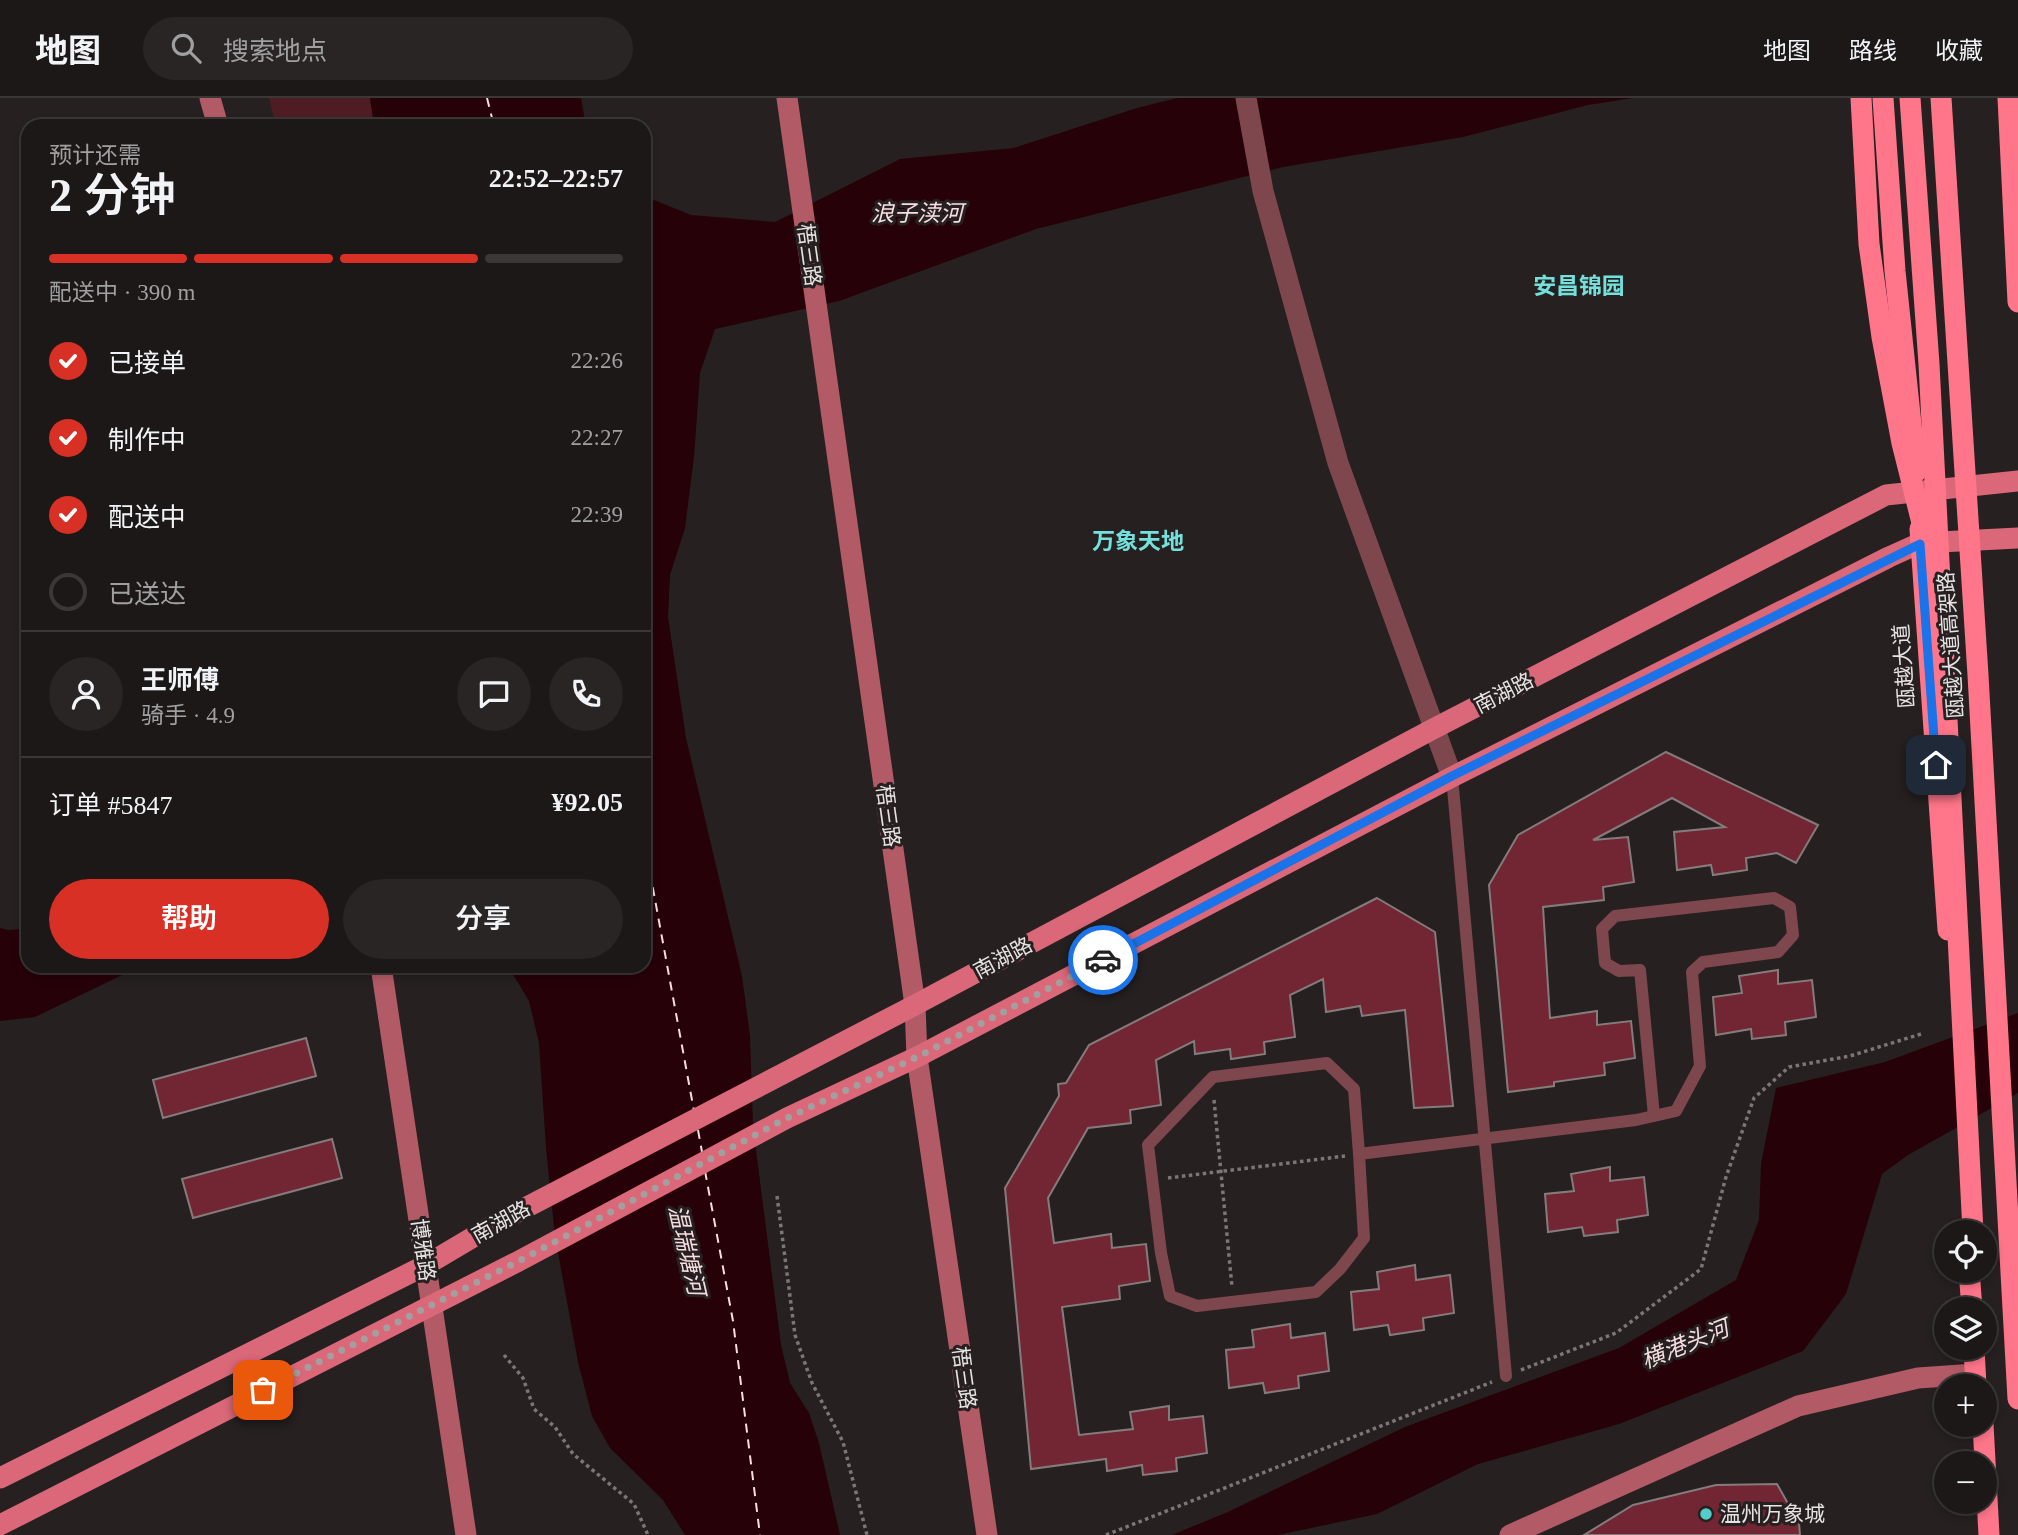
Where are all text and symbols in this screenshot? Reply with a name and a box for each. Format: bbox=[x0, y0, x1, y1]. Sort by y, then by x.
search box bbox=[143, 17, 633, 80]
icon: search bbox=[167, 29, 205, 67]
text: 地图 bbox=[35, 33, 101, 69]
text: 搜索地点 bbox=[223, 37, 327, 66]
text: 地图 bbox=[1763, 38, 1811, 64]
text: 路线 bbox=[1849, 38, 1897, 64]
text: 收藏 bbox=[1935, 38, 1983, 64]
text: 预计还需 bbox=[49, 143, 141, 168]
text: 22:52–22:57 bbox=[489, 164, 623, 193]
text: 2 分钟 bbox=[49, 170, 176, 221]
water label: 浪子渎河 bbox=[871, 201, 967, 226]
street label: 梧三路 bbox=[793, 222, 825, 288]
district label: 安昌锦园 bbox=[1533, 274, 1625, 299]
text: 配送中 · 390 m bbox=[49, 280, 195, 305]
icon: check bbox=[49, 342, 87, 380]
text: 22:26 bbox=[571, 348, 623, 373]
text: 已接单 bbox=[108, 349, 186, 378]
icon: check bbox=[49, 419, 87, 457]
text: 22:27 bbox=[571, 425, 623, 450]
text: 制作中 bbox=[108, 426, 186, 455]
icon: check bbox=[49, 496, 87, 534]
text: 22:39 bbox=[571, 502, 623, 527]
text: 配送中 bbox=[108, 503, 186, 532]
district label: 万象天地 bbox=[1092, 529, 1184, 554]
street label: 瓯越大道高架路 bbox=[1934, 571, 1968, 719]
text: 已送达 bbox=[108, 580, 186, 609]
street label: 瓯越大道 bbox=[1889, 623, 1919, 709]
button: person bbox=[49, 657, 123, 731]
button: chat bbox=[457, 657, 531, 731]
button: phone bbox=[549, 657, 623, 731]
text: 王师傅 bbox=[141, 666, 219, 695]
street label: 南湖路 bbox=[1470, 668, 1538, 718]
text: 骑手 · 4.9 bbox=[141, 703, 235, 728]
pin bbox=[1906, 735, 1966, 795]
icon: home bbox=[1917, 746, 1955, 784]
street label: 梧三路 bbox=[872, 783, 904, 849]
text: ¥92.05 bbox=[552, 788, 623, 817]
text: 订单 #5847 bbox=[49, 791, 173, 820]
button: 帮助 bbox=[49, 879, 329, 959]
button: 分享 bbox=[343, 879, 623, 959]
courier bbox=[1068, 925, 1138, 995]
street label: 南湖路 bbox=[970, 933, 1036, 983]
icon: car bbox=[1084, 941, 1122, 979]
street label: 南湖路 bbox=[468, 1196, 534, 1248]
water label: 温瑞塘河 bbox=[664, 1202, 710, 1302]
street label: 博雅路 bbox=[407, 1217, 439, 1283]
map controls bbox=[1934, 1220, 1997, 1514]
button: locate bbox=[1934, 1220, 1997, 1283]
button: layers bbox=[1934, 1297, 1997, 1360]
water label: 横港头河 bbox=[1638, 1314, 1736, 1373]
street label: 梧三路 bbox=[948, 1345, 980, 1411]
pin bbox=[233, 1360, 293, 1420]
icon: bag bbox=[244, 1371, 282, 1409]
button: + bbox=[1934, 1374, 1997, 1437]
button: − bbox=[1934, 1451, 1997, 1514]
place label: 温州万象城 bbox=[1720, 1502, 1825, 1526]
marker: 温州万象城 bbox=[1698, 1506, 1714, 1522]

